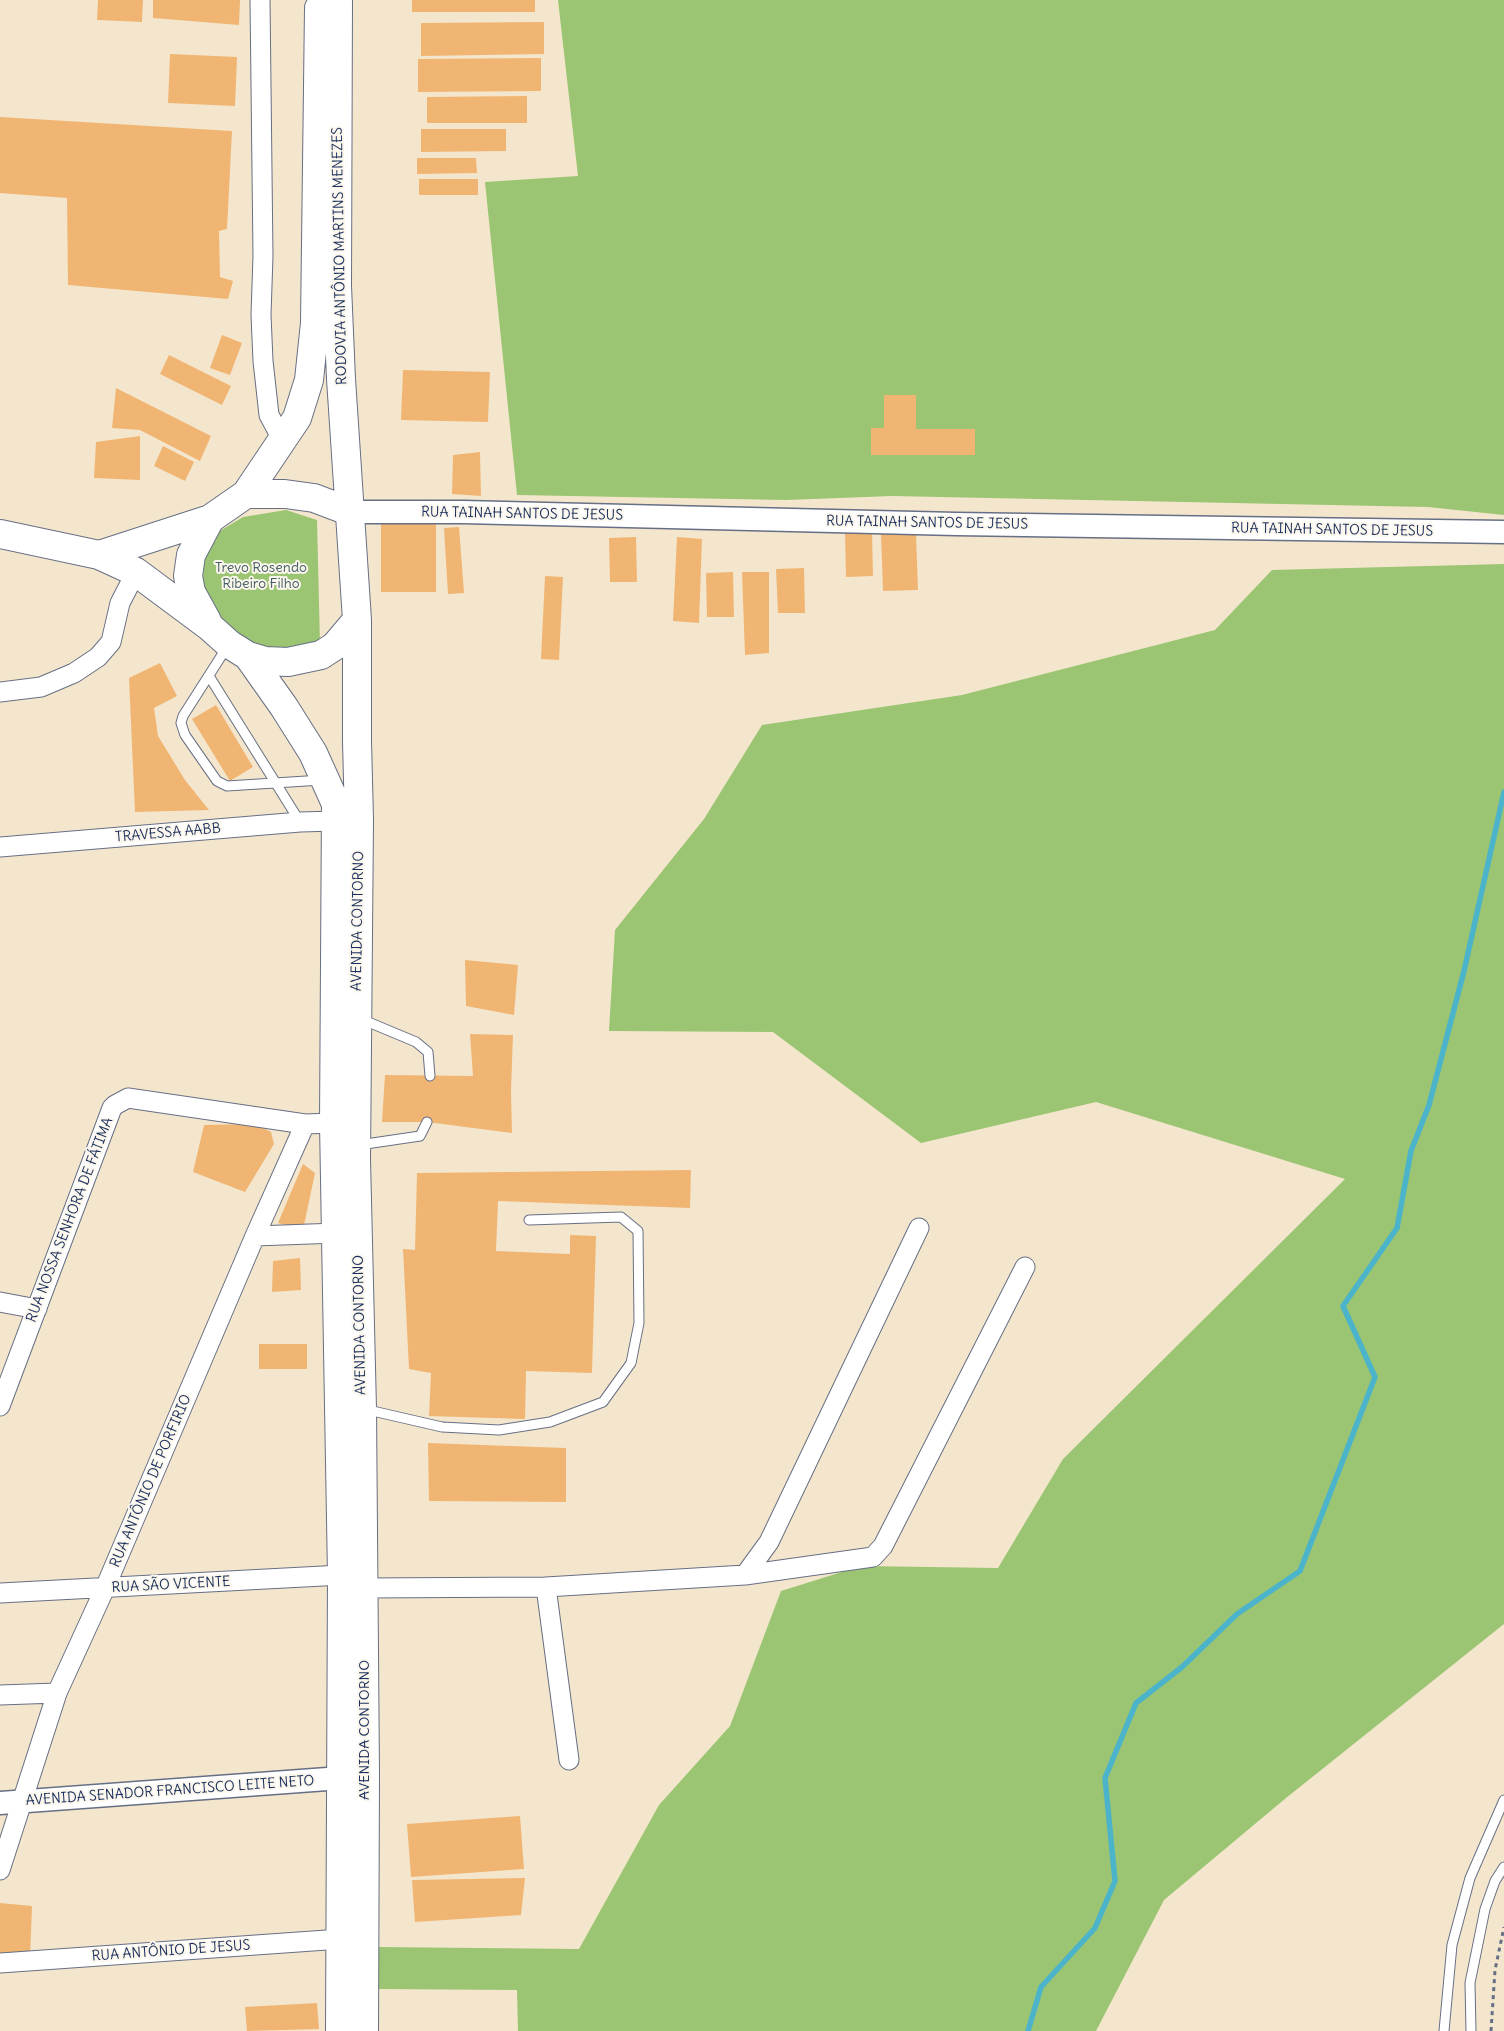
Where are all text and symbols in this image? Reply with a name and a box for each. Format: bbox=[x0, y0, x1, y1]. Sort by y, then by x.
street label: RODOVIA ANTÔNIO MARTINS MENEZES bbox=[329, 127, 351, 385]
street label: RUA TAINAH SANTOS DE JESUS bbox=[421, 504, 623, 524]
street label: RUA TAINAH SANTOS DE JESUS bbox=[826, 513, 1028, 533]
street label: RUA TAINAH SANTOS DE JESUS bbox=[1231, 520, 1433, 540]
park label: Trevo Rosendo Ribeiro Filho bbox=[215, 560, 307, 592]
street label: TRAVESSA AABB bbox=[115, 820, 221, 846]
street label: AVENIDA CONTORNO bbox=[348, 851, 368, 991]
street label: RUA NOSSA SENHORA DE FÁTIMA bbox=[23, 1115, 117, 1325]
street label: AVENIDA CONTORNO bbox=[350, 1255, 370, 1395]
street label: RUA ANTÔNIO DE PORFIRIO bbox=[107, 1392, 195, 1570]
street label: RUA SÃO VICENTE bbox=[111, 1574, 231, 1596]
street label: AVENIDA CONTORNO bbox=[357, 1660, 373, 1800]
street label: AVENIDA SENADOR FRANCISCO LEITE NETO bbox=[25, 1773, 315, 1809]
street label: RUA ANTÔNIO DE JESUS bbox=[91, 1937, 251, 1965]

